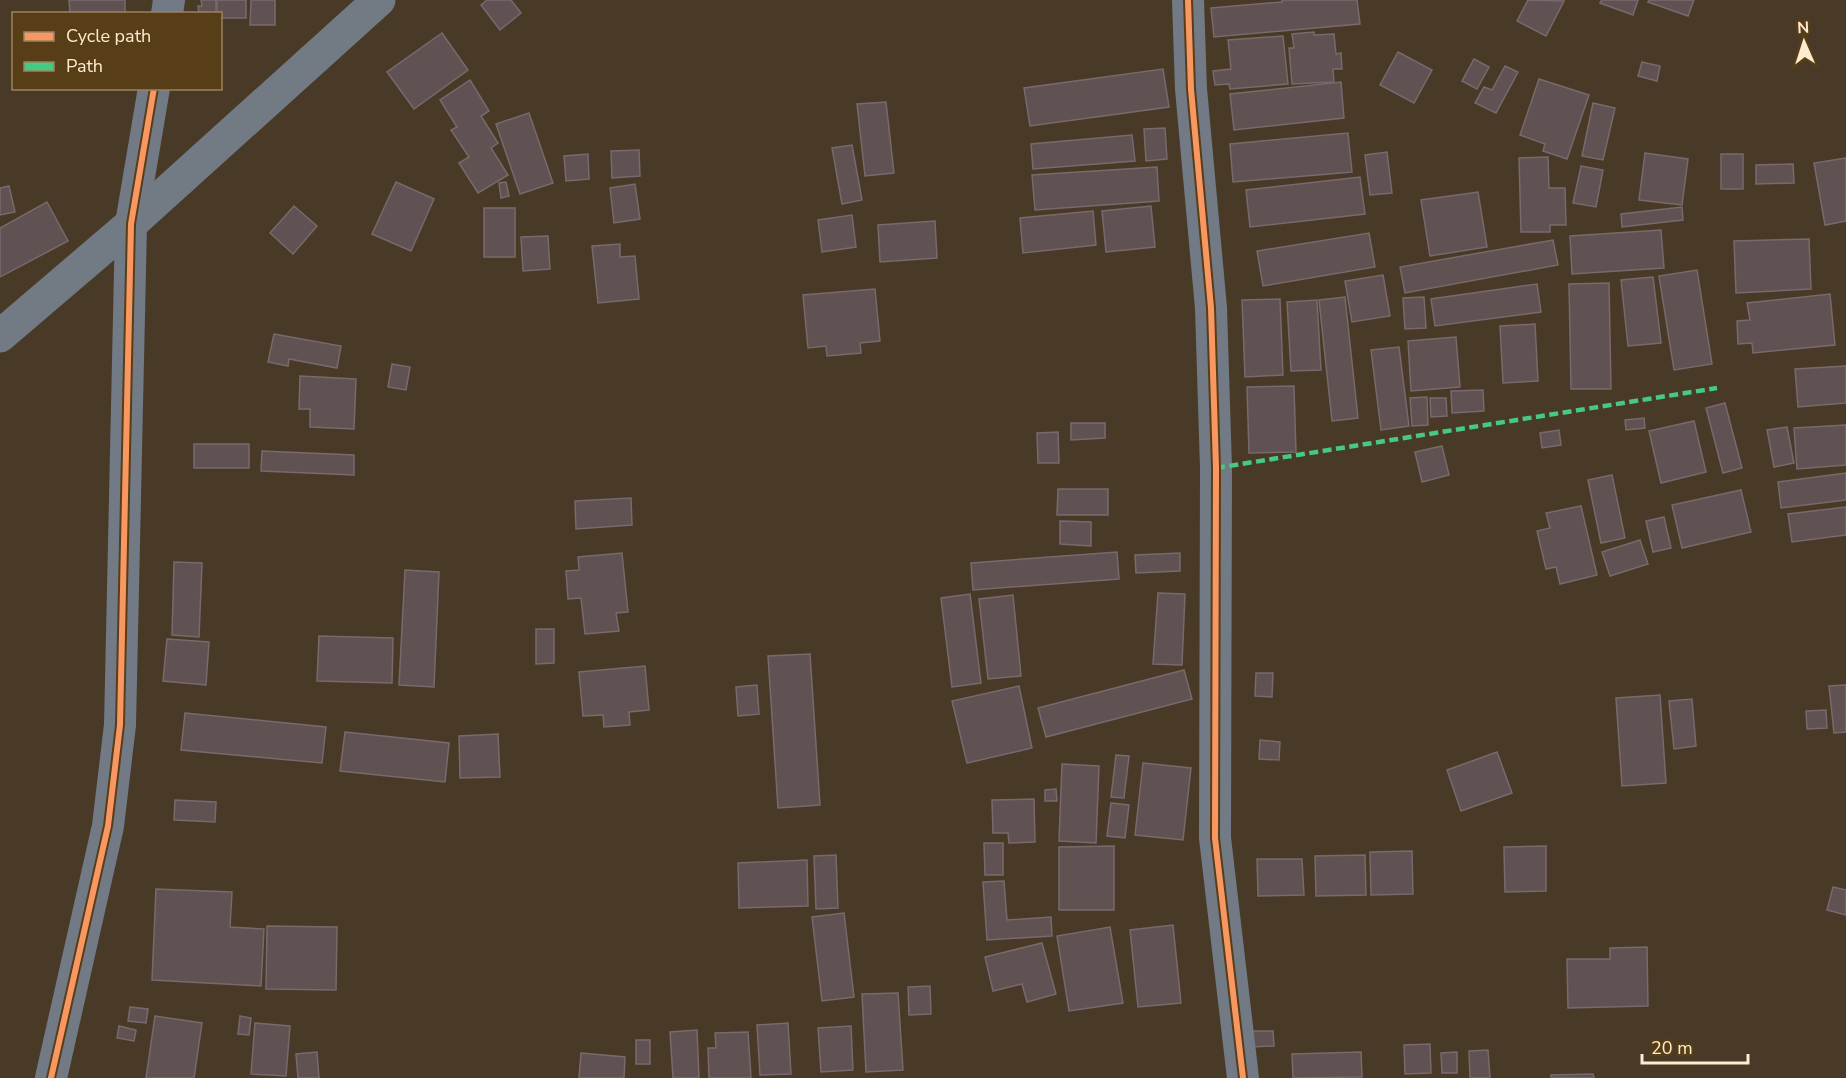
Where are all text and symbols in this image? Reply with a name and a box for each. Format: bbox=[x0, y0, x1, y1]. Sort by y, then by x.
legend bbox=[12, 12, 222, 90]
north arrow bbox=[1774, 12, 1834, 72]
text: N bbox=[1797, 17, 1810, 39]
text: Cycle path bbox=[66, 24, 151, 48]
text: Path bbox=[66, 54, 103, 78]
scale bar bbox=[1642, 1027, 1748, 1065]
text: 20 m bbox=[1651, 1036, 1693, 1060]

